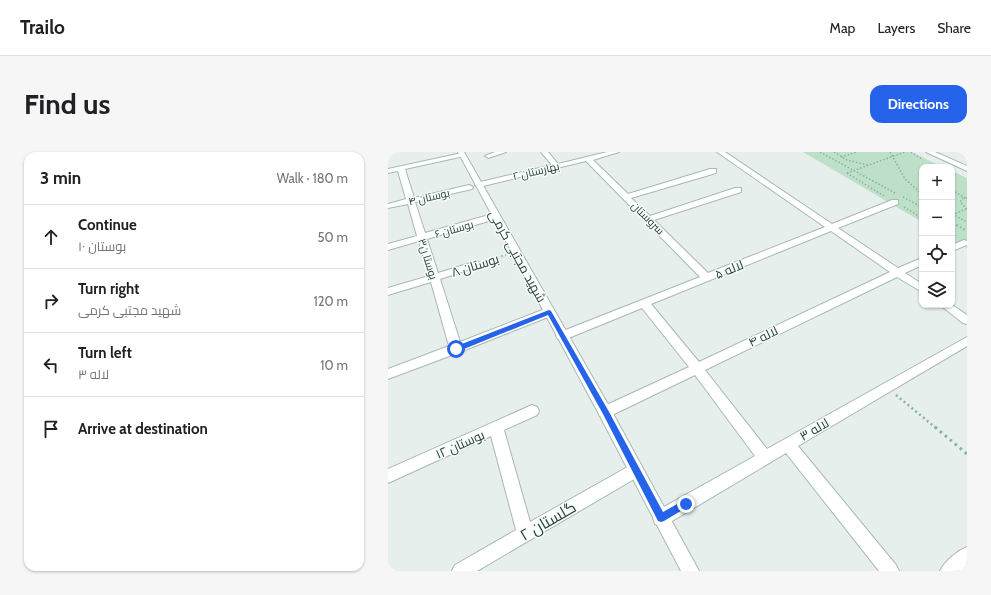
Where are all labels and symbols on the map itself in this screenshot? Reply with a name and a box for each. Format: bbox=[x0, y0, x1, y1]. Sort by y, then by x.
street label: بهارستان ۲ bbox=[511, 159, 561, 183]
street label: بوستان ۴ bbox=[407, 185, 451, 209]
street label: سروستان bbox=[629, 199, 667, 237]
street label: شهید مجتبی کرمی bbox=[486, 207, 550, 305]
street label: بوستان ۶ bbox=[433, 217, 475, 241]
street label: بوستا ن۳ bbox=[415, 237, 441, 281]
street label: بوستان ۸ bbox=[449, 250, 501, 280]
street label: لاله ۵ bbox=[712, 256, 746, 282]
street label: لاله ۴ bbox=[746, 322, 780, 350]
route start bbox=[447, 340, 465, 358]
street label: لاله ۳ bbox=[796, 414, 832, 444]
street label: بوستان ۱۲ bbox=[433, 426, 487, 462]
route end bbox=[677, 495, 695, 513]
street label: گلستان ۲ bbox=[517, 497, 580, 545]

